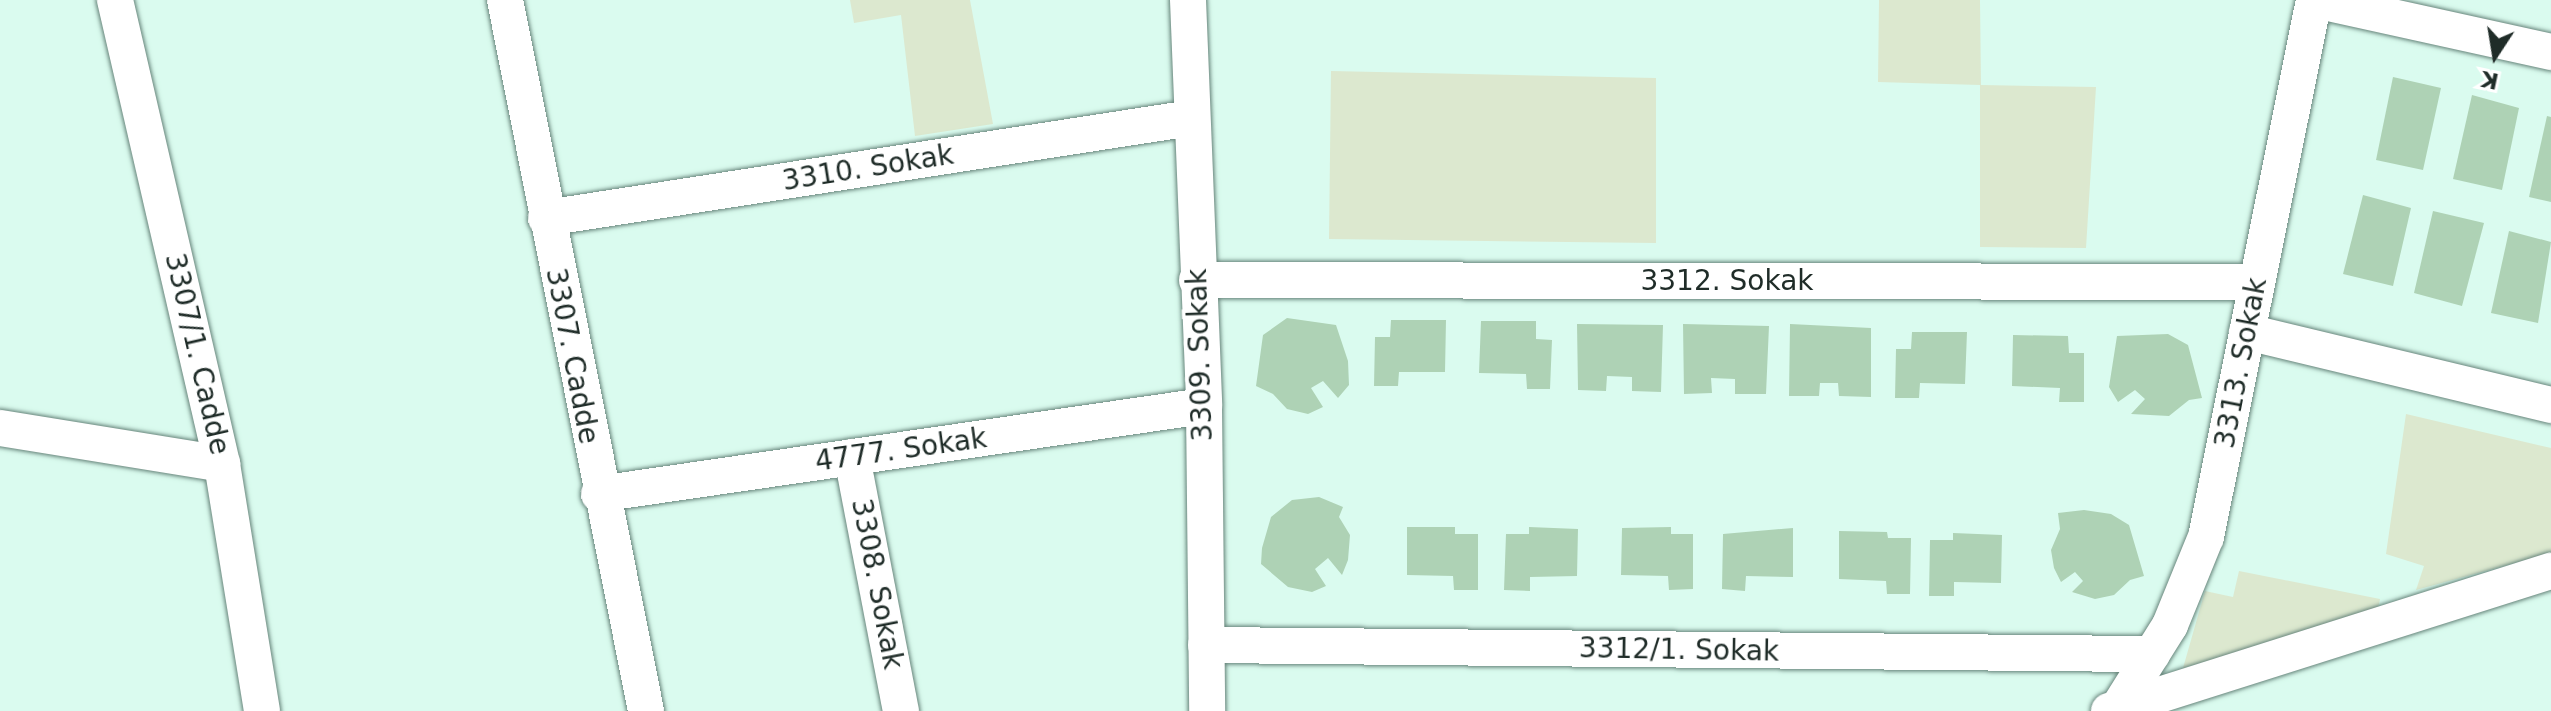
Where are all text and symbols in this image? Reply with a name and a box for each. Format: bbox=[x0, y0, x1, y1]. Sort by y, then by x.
north arrow bbox=[2455, 16, 2535, 96]
text: K bbox=[2479, 66, 2501, 94]
street label: 3310. Sokak bbox=[780, 138, 956, 198]
street label: 3307/1. Cadde bbox=[157, 250, 237, 458]
street label: 3312. Sokak bbox=[1640, 264, 1814, 298]
street label: 3307. Cadde bbox=[538, 265, 606, 447]
street label: 3309. Sokak bbox=[1180, 268, 1220, 442]
street label: 3313. Sokak bbox=[2208, 275, 2274, 451]
street label: 4777. Sokak bbox=[813, 421, 989, 479]
street label: 3308. Sokak bbox=[844, 496, 910, 672]
street label: 3312/1. Sokak bbox=[1579, 631, 1779, 669]

